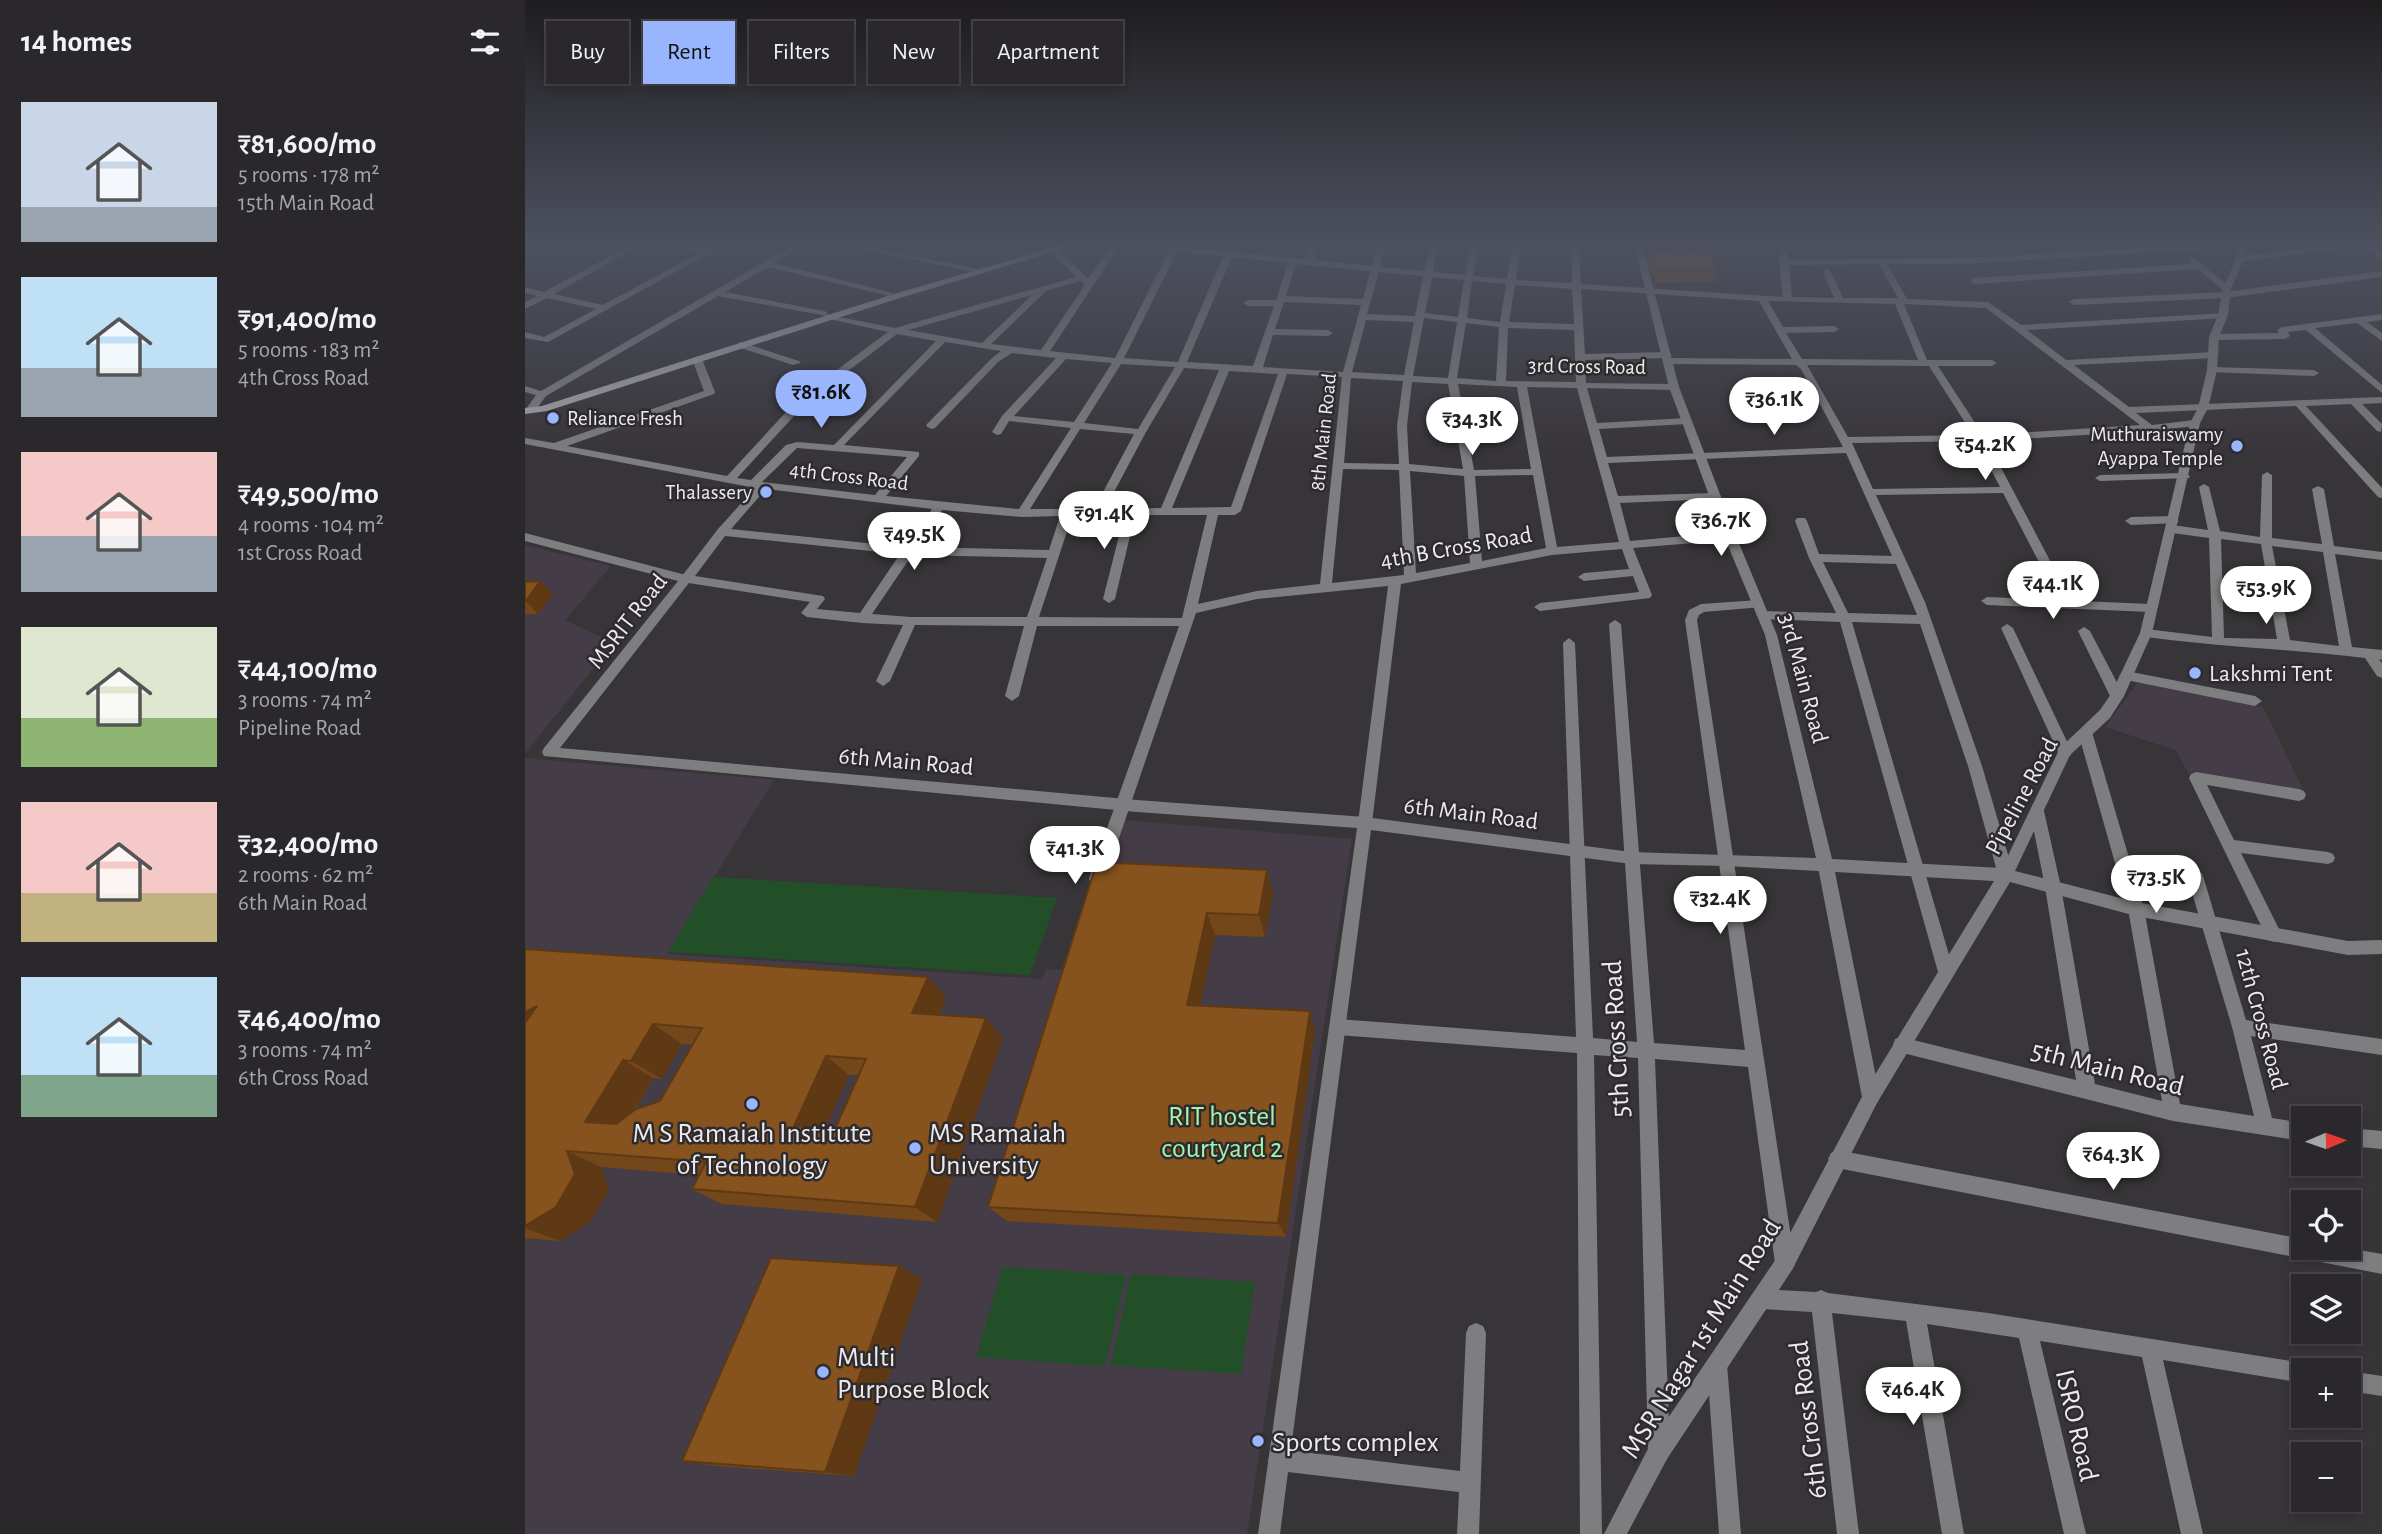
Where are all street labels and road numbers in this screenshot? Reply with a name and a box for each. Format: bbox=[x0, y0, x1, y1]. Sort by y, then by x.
street label: 3rd Cross Road bbox=[1528, 355, 1646, 378]
street label: 8th Main Road bbox=[1307, 372, 1340, 492]
street label: 4th Cross Road bbox=[788, 459, 910, 494]
street label: 4th B Cross Road bbox=[1379, 523, 1534, 573]
street label: MSRIT Road bbox=[584, 570, 672, 674]
street label: 3rd Main Road bbox=[1774, 611, 1832, 746]
street label: Pipeline Road bbox=[1981, 734, 2063, 859]
street label: 6th Main Road bbox=[838, 744, 974, 780]
street label: 6th Main Road bbox=[1402, 794, 1539, 834]
street label: 12th Cross Road bbox=[2231, 946, 2291, 1092]
street label: 5th Cross Road bbox=[1599, 959, 1635, 1118]
street label: 5th Main Road bbox=[2028, 1036, 2187, 1101]
street label: MSR Nagar 1st Main Road bbox=[1617, 1214, 1787, 1464]
street label: 6th Cross Road bbox=[1785, 1339, 1833, 1500]
street label: ISRO Road bbox=[2050, 1367, 2103, 1484]

